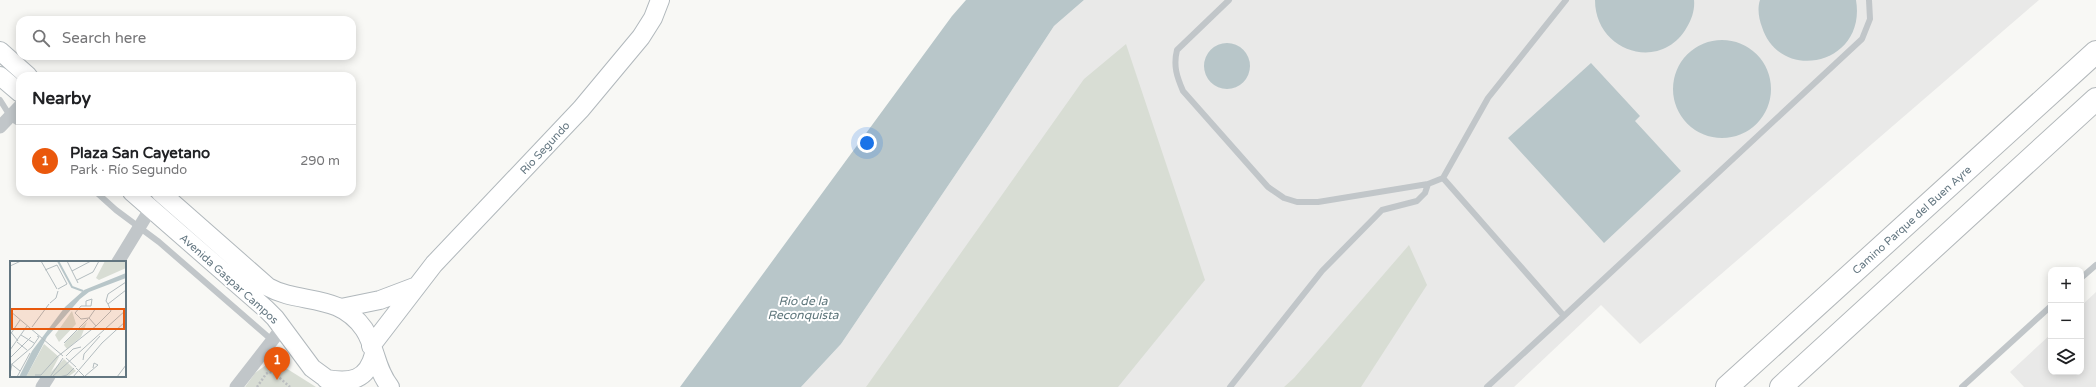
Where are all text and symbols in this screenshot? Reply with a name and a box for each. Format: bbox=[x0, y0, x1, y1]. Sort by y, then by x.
search box bbox=[16, 16, 356, 60]
icon: search bbox=[30, 27, 52, 49]
text: Search here bbox=[62, 29, 146, 47]
text: Nearby bbox=[32, 88, 91, 109]
street label: Río Segundo bbox=[517, 119, 573, 177]
your location bbox=[857, 133, 877, 153]
text: Plaza San Cayetano bbox=[70, 144, 210, 162]
text: 1 bbox=[41, 153, 49, 169]
text: 290 m bbox=[300, 153, 340, 169]
text: Park · Río Segundo bbox=[70, 162, 187, 178]
street label: Camino Parque del Buen Ayre bbox=[1850, 163, 1974, 277]
street label: Avenida Gaspar Campos bbox=[177, 231, 281, 327]
inset map bbox=[10, 261, 126, 377]
map controls bbox=[2048, 267, 2084, 375]
button: + bbox=[2048, 267, 2084, 303]
water label: Río de la Reconquista bbox=[767, 294, 839, 322]
button: − bbox=[2048, 303, 2084, 339]
button: layers bbox=[2048, 339, 2084, 375]
pin: 1 bbox=[264, 347, 290, 380]

